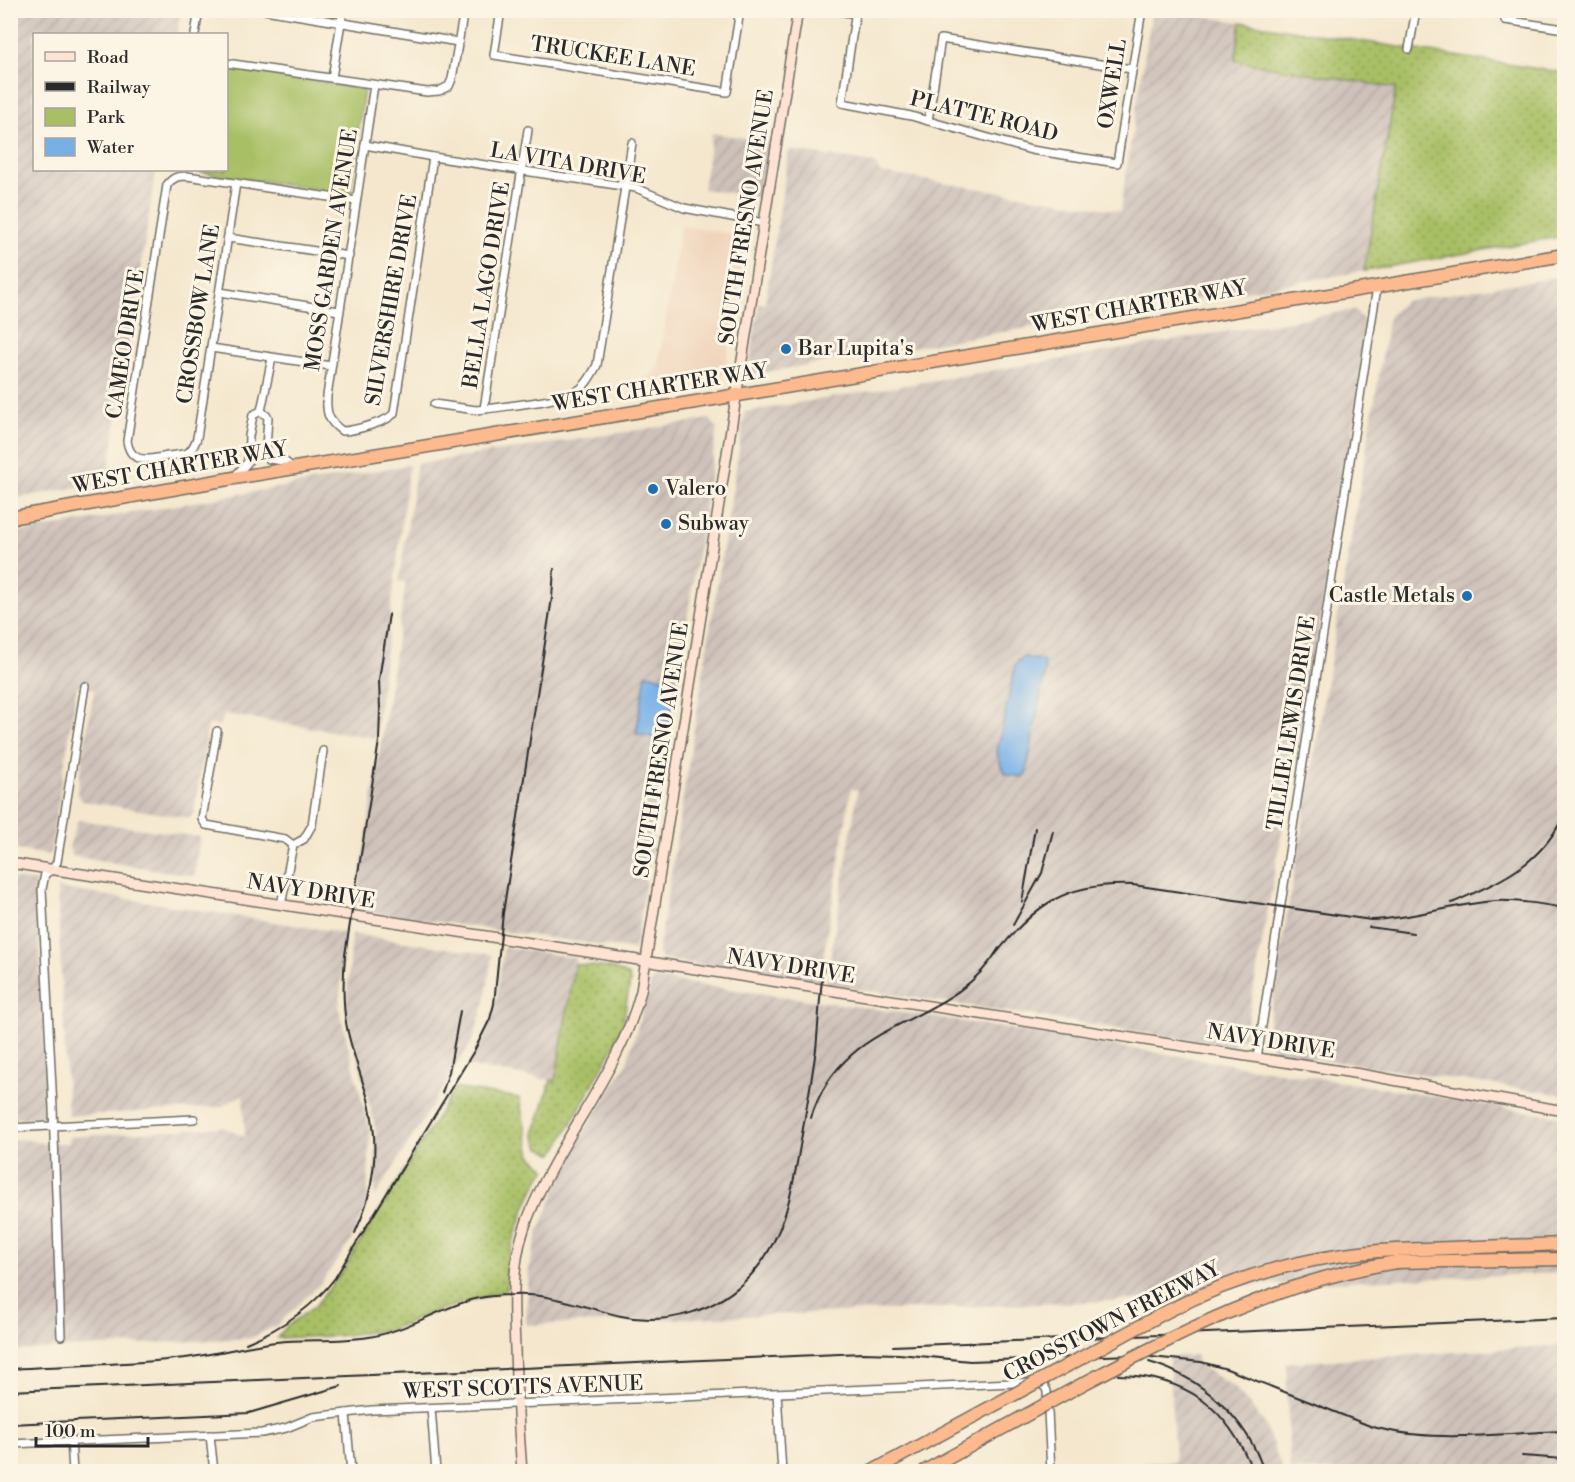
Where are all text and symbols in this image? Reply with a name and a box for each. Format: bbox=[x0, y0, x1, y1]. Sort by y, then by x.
street label: TRUCKEE LANE bbox=[529, 31, 697, 83]
legend bbox=[33, 33, 228, 171]
street label: OXWELL bbox=[1093, 37, 1133, 131]
text: Road bbox=[87, 46, 130, 69]
text: Railway bbox=[87, 76, 151, 99]
street label: PLATTE ROAD bbox=[907, 86, 1061, 148]
street label: SOUTH FRESNO AVENUE bbox=[714, 87, 780, 347]
text: Park bbox=[87, 106, 126, 129]
street label: MOSS GARDEN AVENUE bbox=[300, 127, 364, 373]
text: Water bbox=[86, 136, 135, 159]
street label: LA VITA DRIVE bbox=[488, 138, 648, 190]
street label: BELLA LAGO DRIVE bbox=[458, 180, 516, 391]
street label: SILVERSHIRE DRIVE bbox=[361, 192, 423, 408]
street label: CROSSBOW LANE bbox=[172, 222, 226, 406]
street label: CAMEO DRIVE bbox=[101, 267, 151, 421]
street label: WEST CHARTER WAY bbox=[1028, 275, 1250, 339]
place label: Bar Lupita's bbox=[797, 336, 914, 362]
marker: Bar Lupita's bbox=[779, 342, 793, 356]
street label: WEST CHARTER WAY bbox=[549, 358, 771, 418]
street label: WEST CHARTER WAY bbox=[69, 436, 291, 500]
place label: Valero bbox=[664, 476, 726, 502]
marker: Valero bbox=[646, 482, 660, 496]
place label: Subway bbox=[678, 511, 750, 537]
marker: Subway bbox=[659, 517, 673, 531]
place label: Castle Metals bbox=[1329, 583, 1455, 609]
marker: Castle Metals bbox=[1460, 589, 1474, 603]
street label: TILLIE LEWIS DRIVE bbox=[1262, 614, 1322, 832]
street label: SOUTH FRESNO AVENUE bbox=[629, 620, 695, 880]
street label: NAVY DRIVE bbox=[245, 869, 377, 915]
street label: NAVY DRIVE bbox=[725, 944, 857, 990]
street label: NAVY DRIVE bbox=[1205, 1019, 1337, 1065]
street label: CROSSTOWN FREEWAY bbox=[999, 1255, 1226, 1388]
street label: WEST SCOTTS AVENUE bbox=[401, 1371, 644, 1405]
scale bar bbox=[36, 1410, 148, 1448]
text: 100 m bbox=[45, 1420, 96, 1443]

